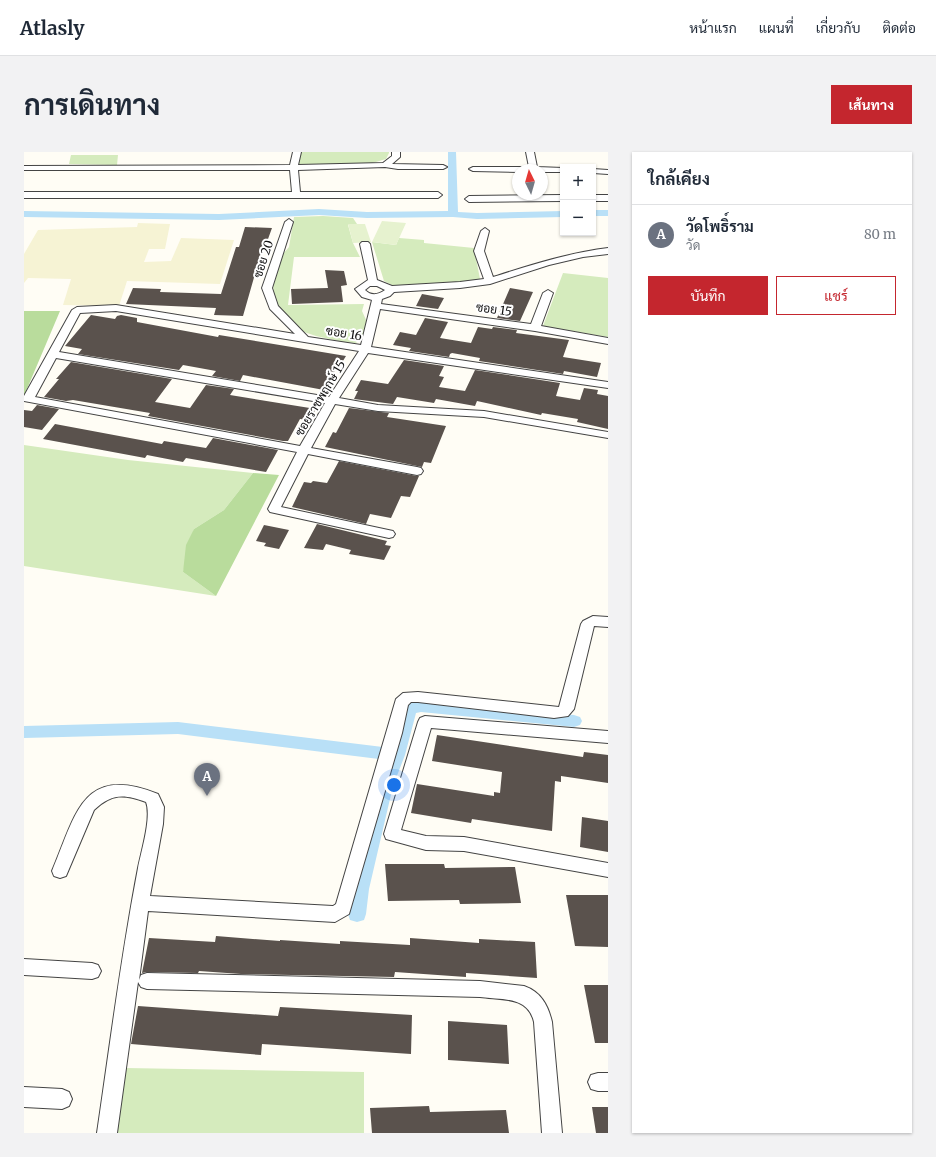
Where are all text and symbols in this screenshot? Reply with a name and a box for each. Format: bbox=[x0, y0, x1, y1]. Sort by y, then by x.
text: Atlasly bbox=[20, 16, 84, 40]
text: หน้าแรก bbox=[689, 19, 737, 37]
text: แผนที่ bbox=[759, 19, 794, 37]
text: เกี่ยวกับ bbox=[816, 19, 860, 37]
text: ติดต่อ bbox=[882, 19, 916, 37]
button: เส้นทาง bbox=[831, 85, 912, 124]
text: การเดินทาง bbox=[24, 87, 160, 123]
north arrow bbox=[512, 164, 548, 200]
map controls bbox=[560, 164, 596, 236]
button: + bbox=[560, 164, 596, 200]
text: ใกล้เคียง bbox=[648, 168, 710, 190]
button: − bbox=[560, 200, 596, 236]
text: วัดโพธิ์ราม bbox=[686, 217, 754, 236]
text: A bbox=[656, 226, 666, 243]
text: 80 m bbox=[864, 226, 896, 243]
text: วัด bbox=[686, 237, 700, 254]
street label: ซอย 20 bbox=[250, 238, 276, 280]
button: บันทึก bbox=[648, 276, 768, 315]
button: แชร์ bbox=[776, 276, 896, 315]
street label: ซอย 15 bbox=[475, 299, 513, 319]
street label: ซอย 16 bbox=[325, 323, 363, 343]
street label: ซอยราชพฤกษ์ 15 bbox=[291, 357, 349, 439]
pin: A bbox=[194, 763, 220, 796]
your location bbox=[384, 775, 404, 795]

